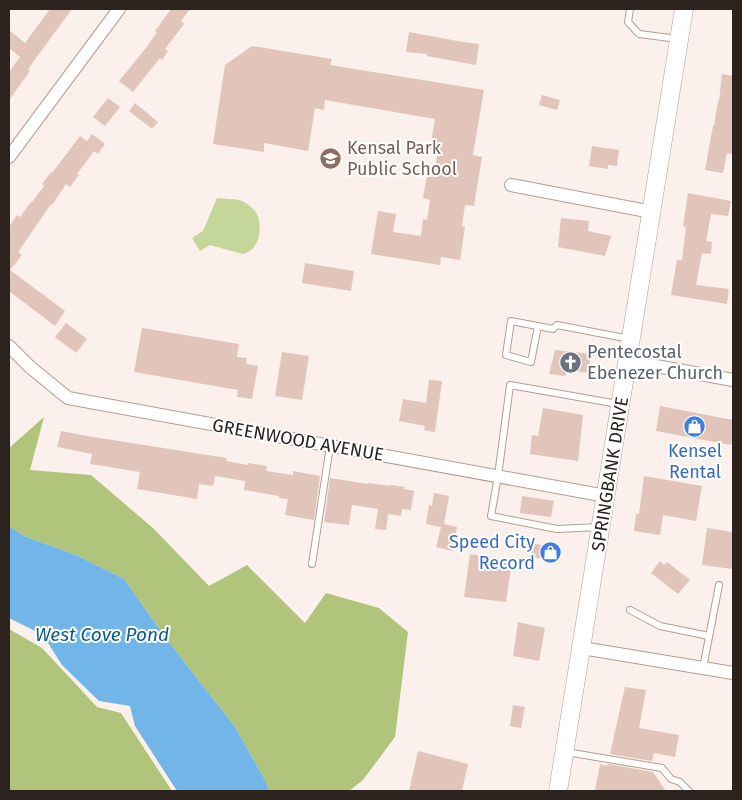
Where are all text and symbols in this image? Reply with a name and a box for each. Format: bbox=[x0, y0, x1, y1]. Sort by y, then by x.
place label: Kensal Park Public School bbox=[347, 137, 457, 180]
school or university icon: Kensal Park Public School bbox=[319, 146, 343, 170]
place label: Pentecostal Ebenezer Church bbox=[587, 341, 723, 384]
church icon: Pentecostal Ebenezer Church bbox=[559, 350, 583, 374]
street label: SPRINGBANK DRIVE bbox=[587, 395, 633, 553]
street label: GREENWOOD AVENUE bbox=[211, 414, 385, 466]
shop icon: Kensel Rental bbox=[683, 414, 707, 438]
place label: Kensel Rental bbox=[668, 440, 722, 483]
place label: Speed City Record bbox=[449, 531, 535, 574]
shop icon: Speed City Record bbox=[539, 540, 563, 564]
water label: West Cove Pond bbox=[35, 623, 169, 646]

